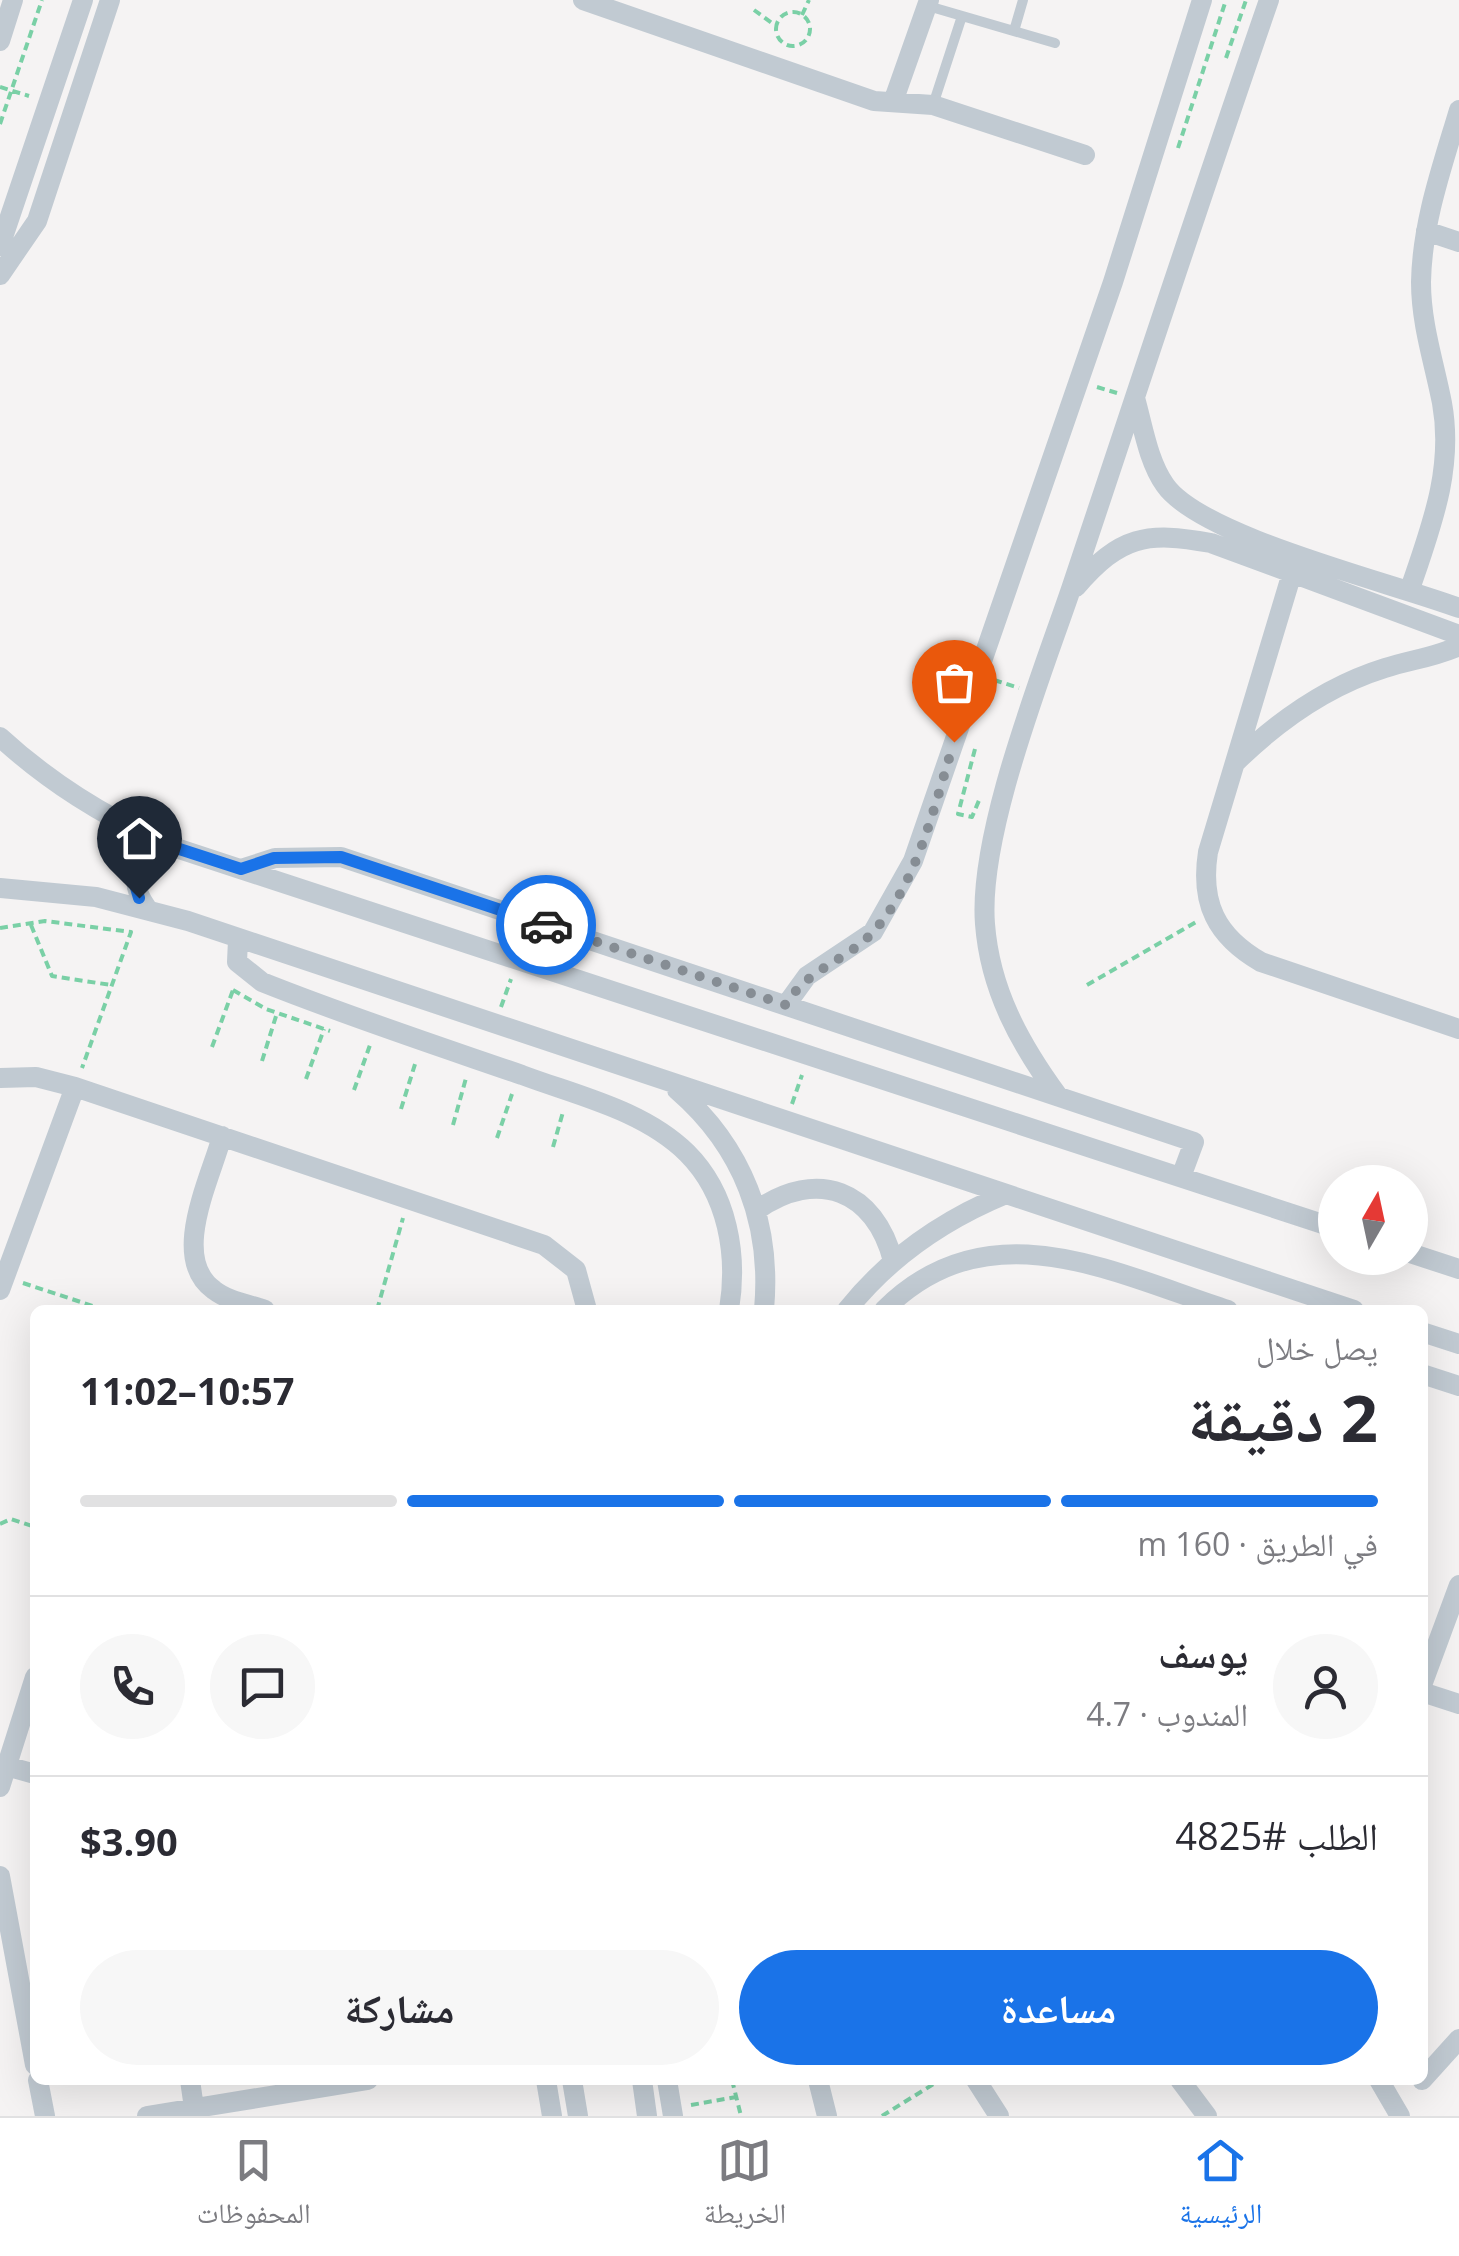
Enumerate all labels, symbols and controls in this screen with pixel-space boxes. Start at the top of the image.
pin [912,640,997,743]
icon: bag [927,655,982,710]
pin [97,796,182,899]
icon: home [112,811,167,866]
courier [496,875,596,975]
icon: car [519,898,574,953]
north arrow [1318,1165,1428,1275]
map controls [1318,1165,1428,1275]
text: يصل خلال [1256,1326,1378,1369]
text: 10:57–11:02 [80,1364,295,1416]
text: 2 دقيقة [1187,1373,1378,1461]
text: في الطريق · 160 m [1137,1522,1378,1565]
text: يوسف [1158,1627,1248,1679]
button: phone [80,1634,185,1739]
button: chat [210,1634,315,1739]
button: person [1273,1634,1378,1739]
text: المندوب · 4.7 [1086,1692,1248,1735]
text: الطلب #4825 [1175,1809,1378,1861]
text: $3.90 [80,1815,178,1867]
button: مشاركة [80,1950,719,2065]
button: مساعدة [739,1950,1378,2065]
tab: المحفوظات [197,2133,311,2241]
tab: الخريطة [704,2133,786,2241]
tab: الرئيسية [1179,2133,1262,2241]

